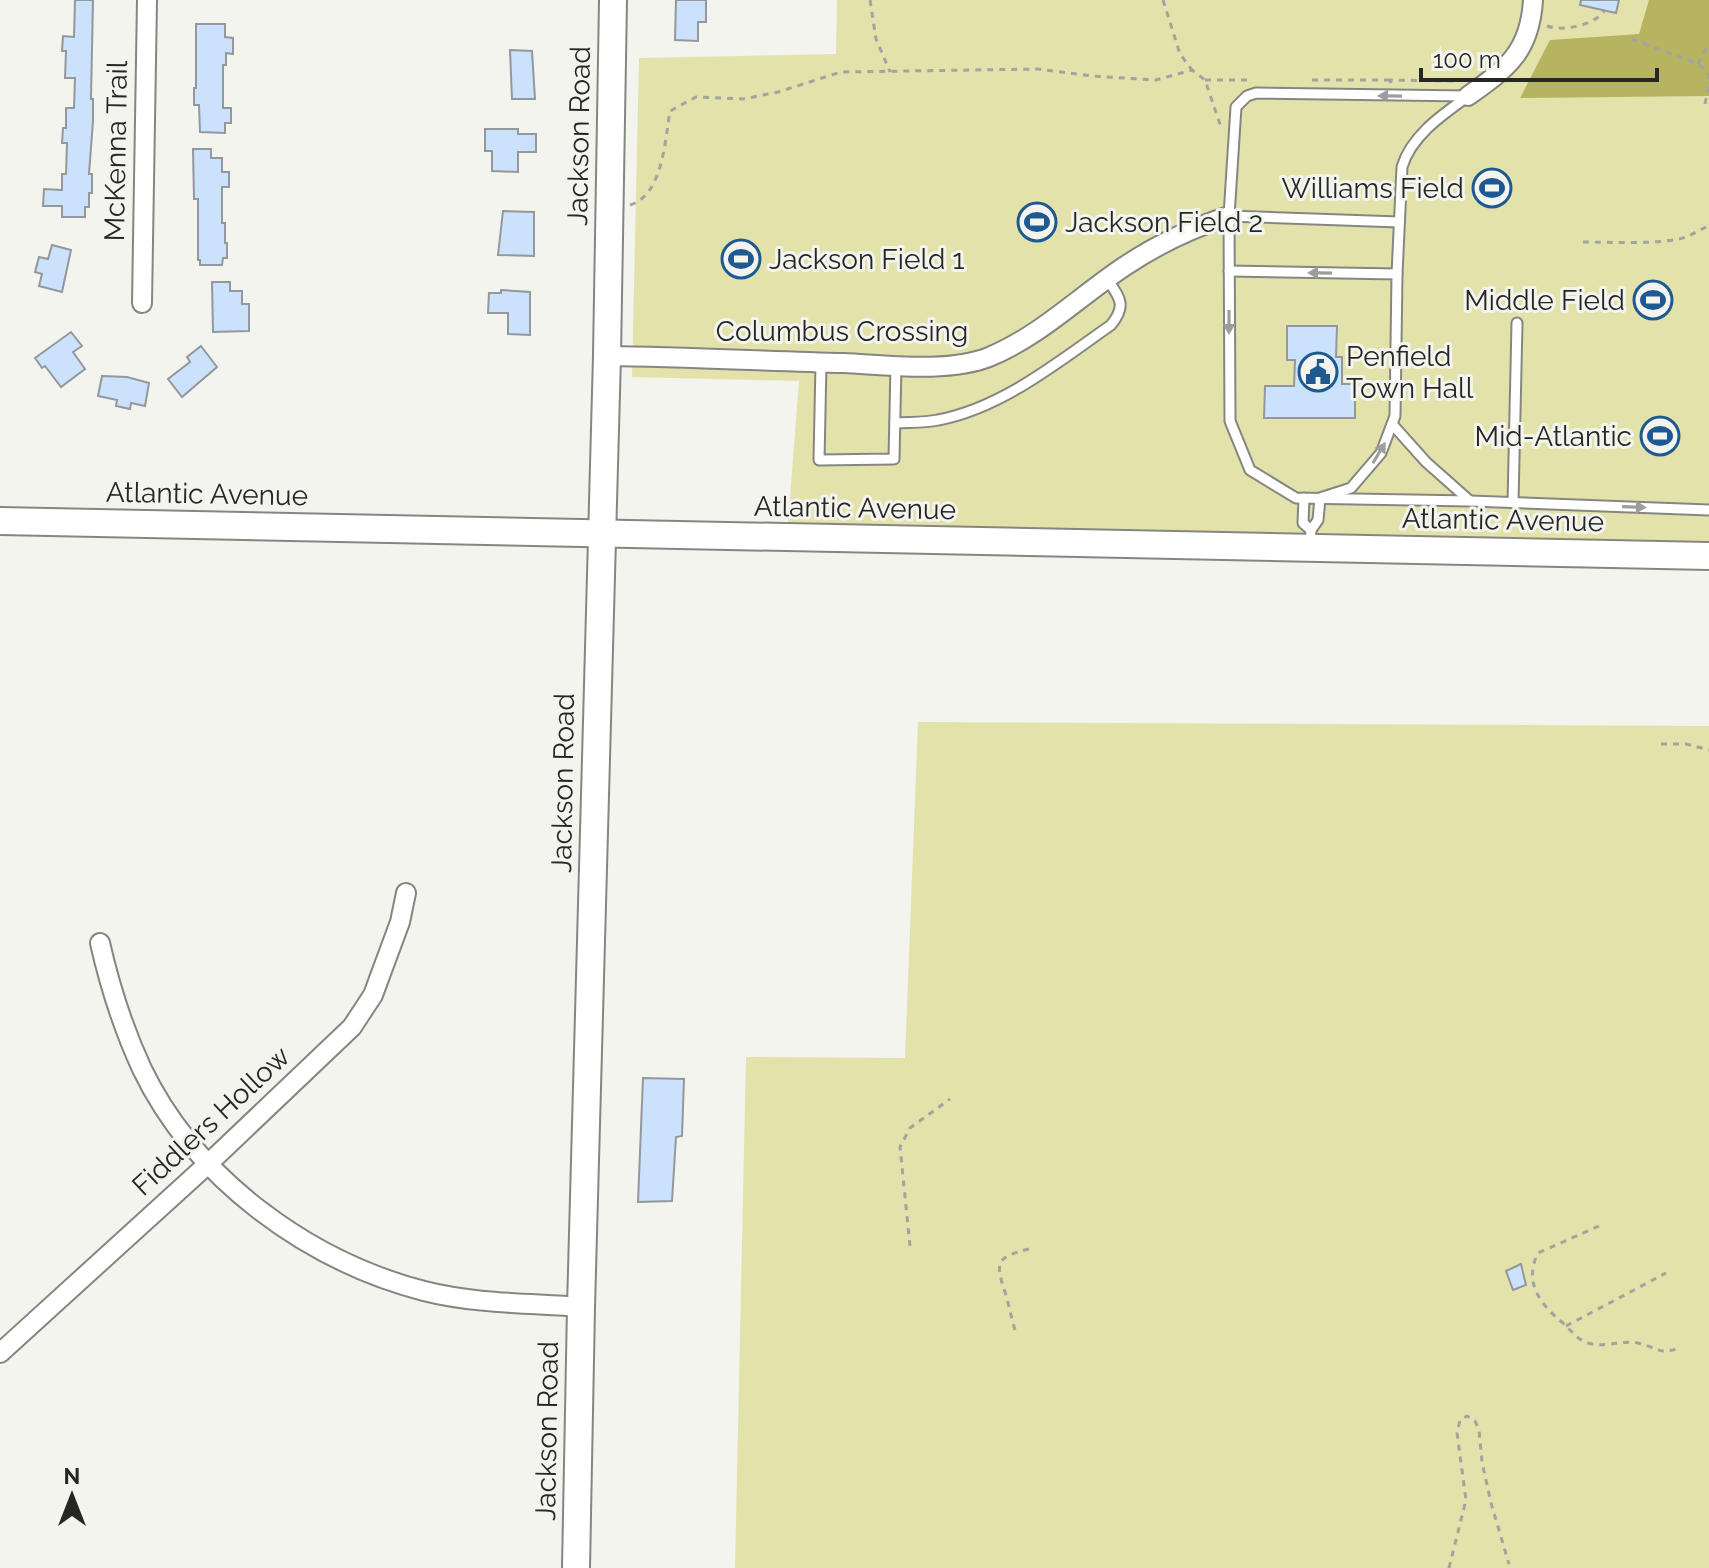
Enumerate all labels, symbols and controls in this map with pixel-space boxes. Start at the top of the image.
scale bar [1421,32,1657,82]
text: 100 m [1433,45,1501,74]
street label: Jackson Road [561,46,597,226]
street label: McKenna Trail [98,60,134,242]
one-way arrow [1377,89,1402,102]
sports icon: Williams Field [1471,167,1513,209]
place label: Williams Field [1282,172,1464,205]
sports icon: Jackson Field 2 [1016,201,1058,243]
place label: Jackson Field 2 [1065,206,1263,239]
sports icon: Jackson Field 1 [720,238,762,280]
place label: Jackson Field 1 [769,243,965,276]
one-way arrow [1307,266,1332,279]
sports icon: Middle Field [1632,279,1674,321]
place label: Middle Field [1464,284,1625,317]
one-way arrow [1223,310,1235,335]
street label: Columbus Crossing [716,315,968,348]
place label: Penfield Town Hall [1346,340,1474,405]
public building icon: Penfield Town Hall [1297,351,1339,393]
sports icon: Mid-Atlantic [1639,415,1681,457]
place label: Mid-Atlantic [1475,420,1632,453]
one-way arrow [1371,442,1386,463]
street label: Atlantic Avenue [106,476,308,512]
street label: Atlantic Avenue [754,490,956,526]
one-way arrow [1622,501,1647,514]
street label: Atlantic Avenue [1402,502,1604,538]
street label: Jackson Road [545,693,581,873]
street label: Fiddlers Hollow [125,1039,297,1202]
street label: Jackson Road [529,1341,565,1521]
north arrow [32,1456,112,1536]
text: N [64,1463,80,1489]

